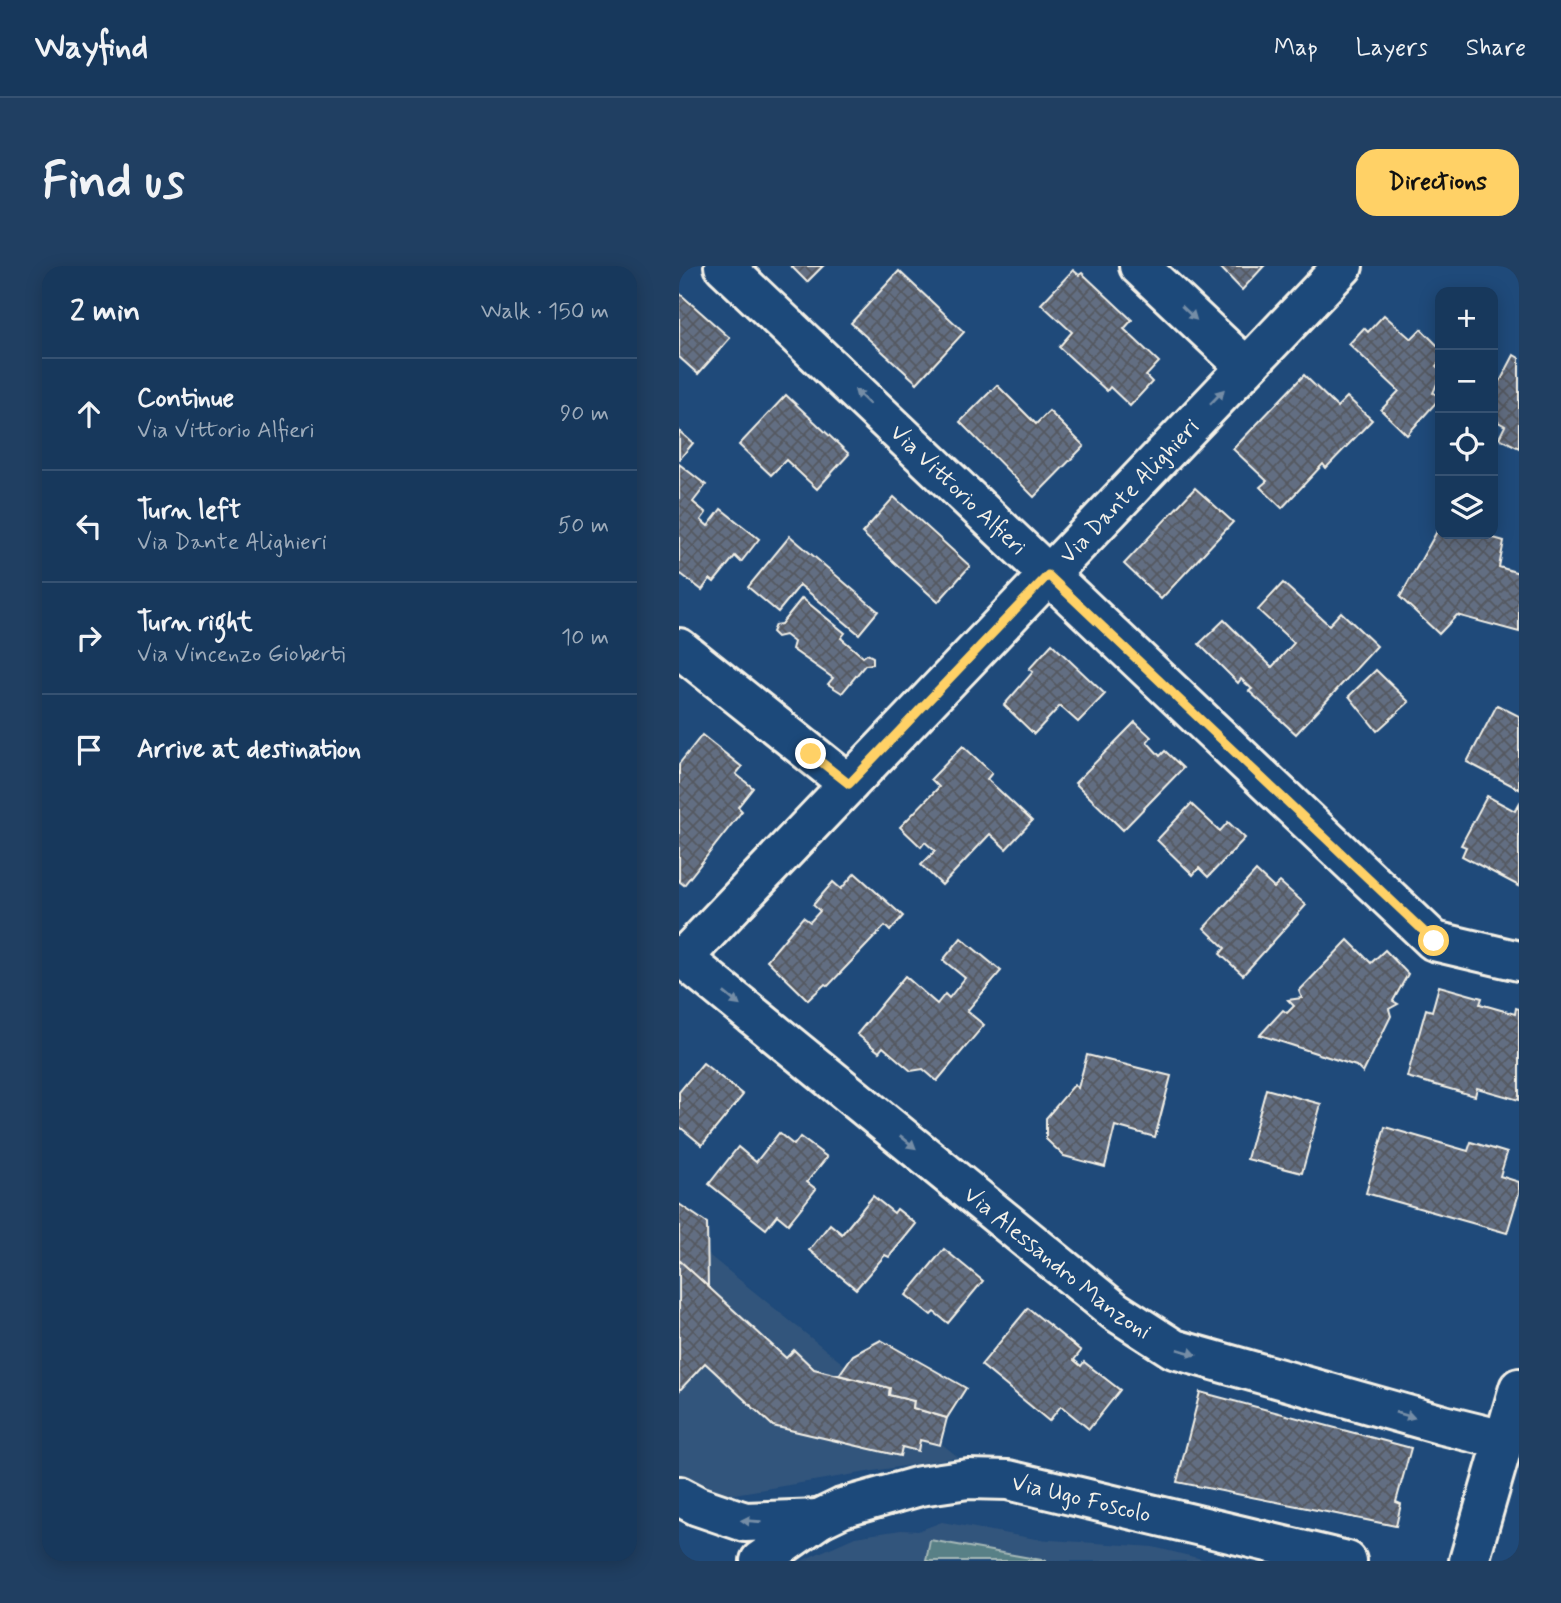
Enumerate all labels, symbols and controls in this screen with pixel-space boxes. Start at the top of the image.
text: Wayfind [35,26,148,70]
text: Map [1274,33,1318,64]
text: Layers [1356,33,1428,64]
text: Share [1466,33,1526,64]
button: Directions [1356,149,1519,216]
text: Find us [42,150,185,215]
map controls [1435,287,1498,539]
button: + [1435,287,1498,350]
text: 2 min [70,292,140,331]
text: Walk · 150 m [481,297,609,327]
one-way arrow [1180,304,1197,320]
button: − [1435,350,1498,413]
text: Continue [137,382,234,416]
one-way arrow [854,389,871,405]
one-way arrow [1209,389,1226,406]
icon: ahead [70,395,108,433]
text: 90 m [560,399,609,429]
street label: Via Dante Alighieri [1054,413,1207,571]
button: locate [1435,413,1498,476]
text: Via Vittorio Alfieri [137,416,315,446]
street label: Via Vittorio Alfieri [883,419,1032,563]
button: layers [1435,476,1498,539]
text: Turn left [137,494,241,528]
icon: left [70,507,108,545]
text: 50 m [558,511,609,541]
text: Via Dante Alighieri [137,528,327,558]
text: Turn right [137,606,253,640]
icon: right [70,619,108,657]
text: 10 m [561,623,609,653]
text: Via Vincenzo Gioberti [137,640,345,670]
icon: arrive [70,731,108,769]
text: Arrive at destination [137,733,361,767]
route end [795,738,826,769]
route start [1418,925,1449,956]
one-way arrow [722,991,740,1006]
one-way arrow [899,1135,917,1150]
street label: Via Alessandro Manzoni [957,1181,1156,1347]
one-way arrow [1176,1348,1197,1358]
one-way arrow [1395,1410,1416,1420]
street label: Via Ugo Foscolo [1008,1468,1154,1531]
one-way arrow [740,1515,762,1526]

